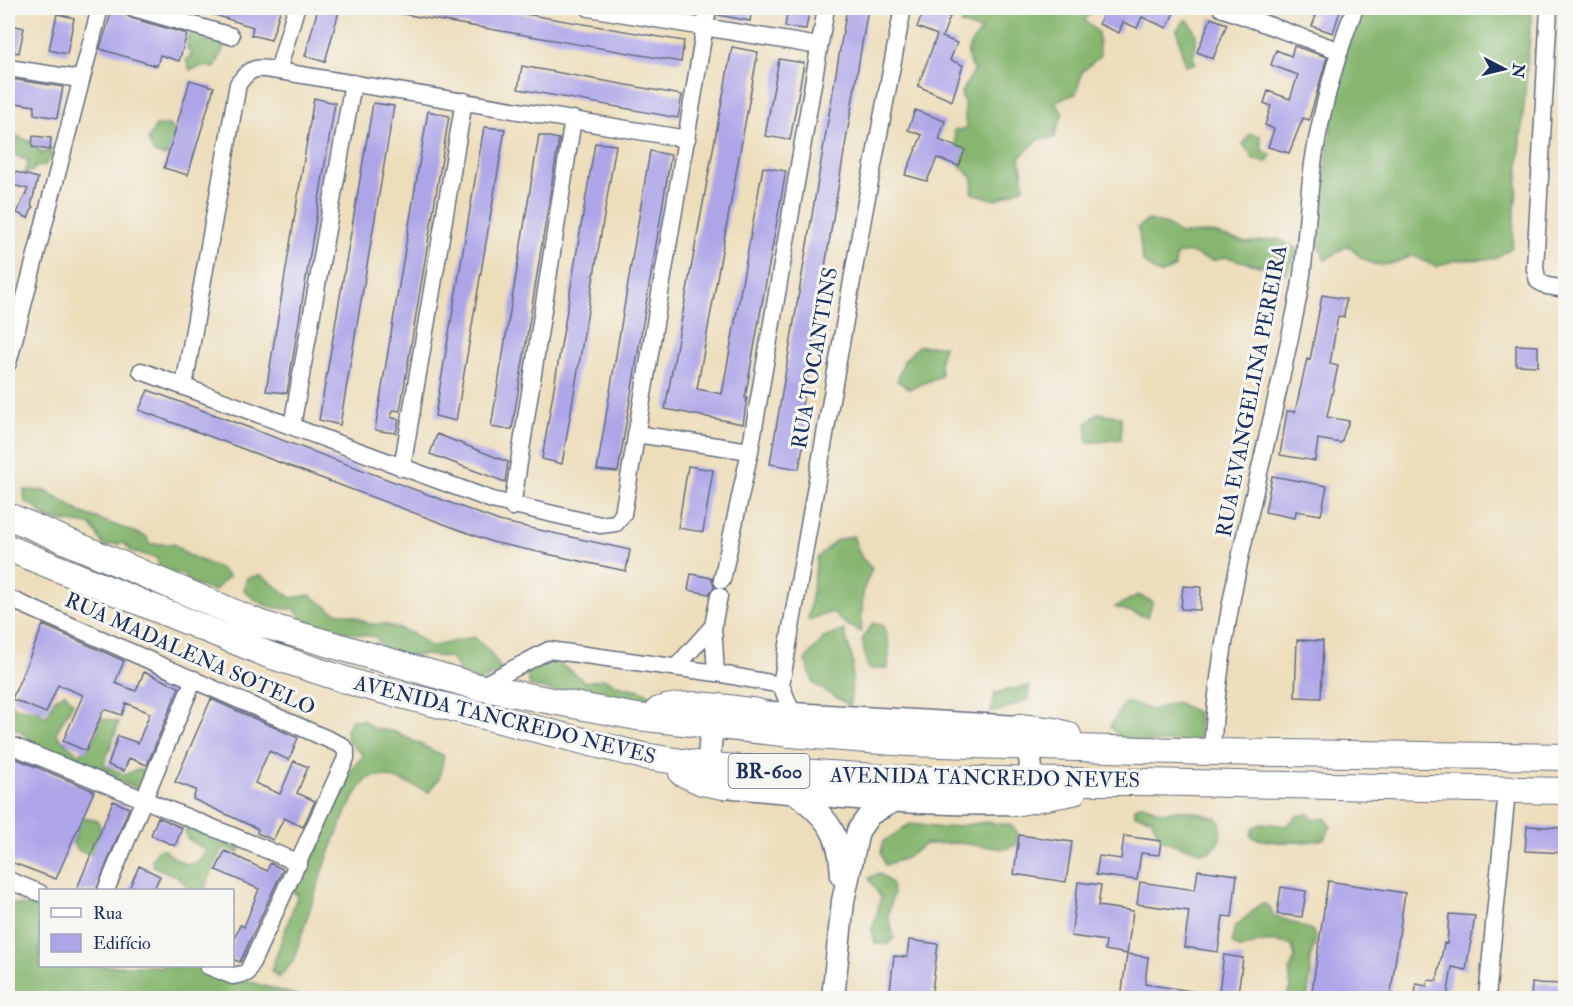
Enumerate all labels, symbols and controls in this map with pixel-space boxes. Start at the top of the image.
north arrow [1474,39,1534,99]
text: N [1507,61,1529,80]
street label: RUA EVANGELINA PEREIRA [1210,243,1294,539]
street label: RUA TOCANTINS [786,265,844,451]
street label: RUA MADALENA SOTELO [61,586,319,722]
street label: AVENIDA TANCREDO NEVES [350,669,659,771]
road number: BR-600 [728,754,810,788]
street label: AVENIDA TANCREDO NEVES [829,762,1140,794]
legend [39,889,234,967]
text: Rua [93,902,123,925]
text: Edifício [93,932,151,955]

